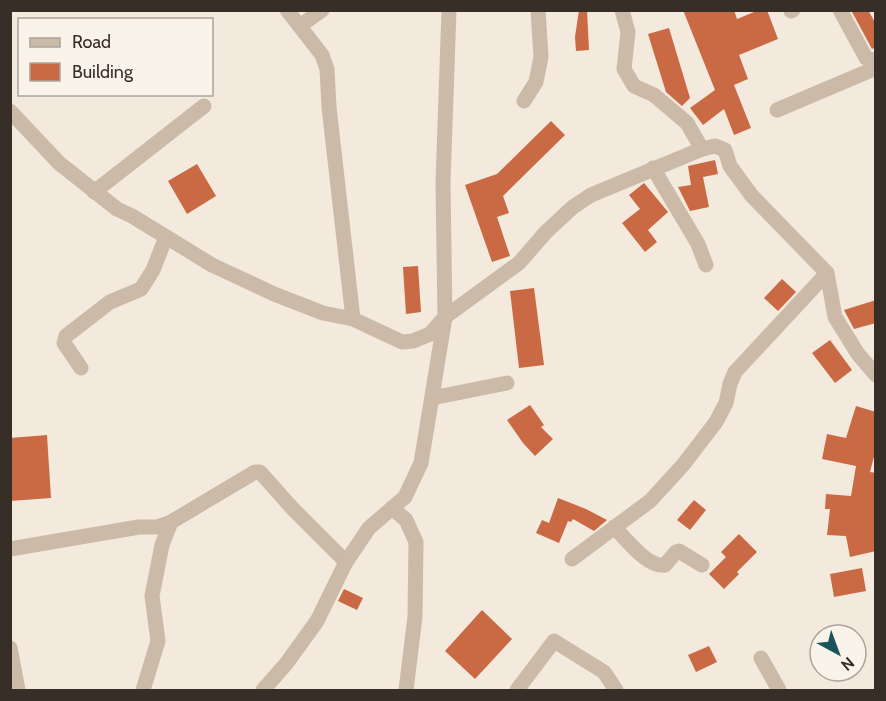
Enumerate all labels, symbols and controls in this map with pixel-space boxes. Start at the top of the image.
legend [18,18,213,96]
text: Road [72,31,111,53]
text: Building [72,61,134,83]
north arrow [808,623,868,683]
text: N [837,653,858,675]

